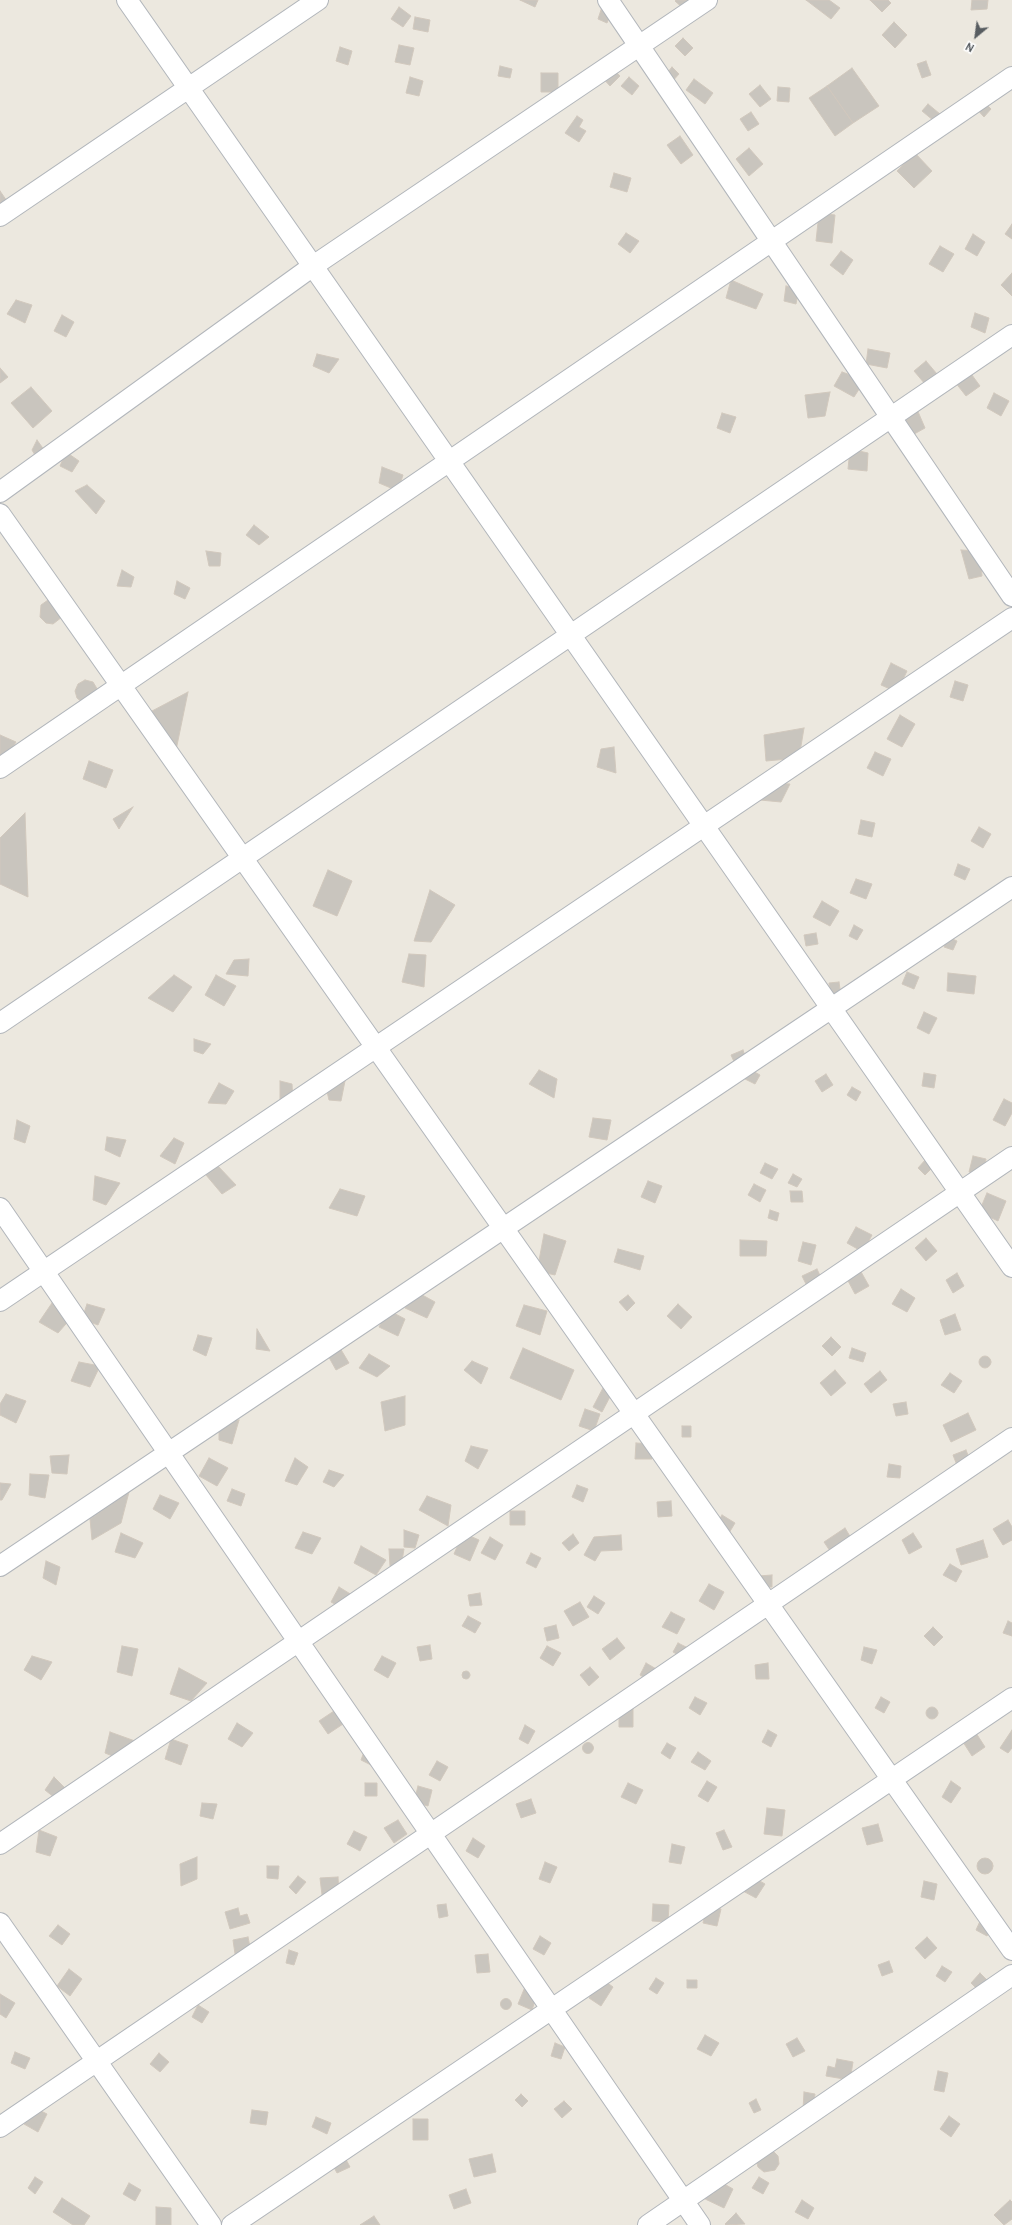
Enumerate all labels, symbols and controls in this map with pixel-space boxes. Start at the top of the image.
north arrow [956,16,996,56]
text: N [963,38,977,55]

